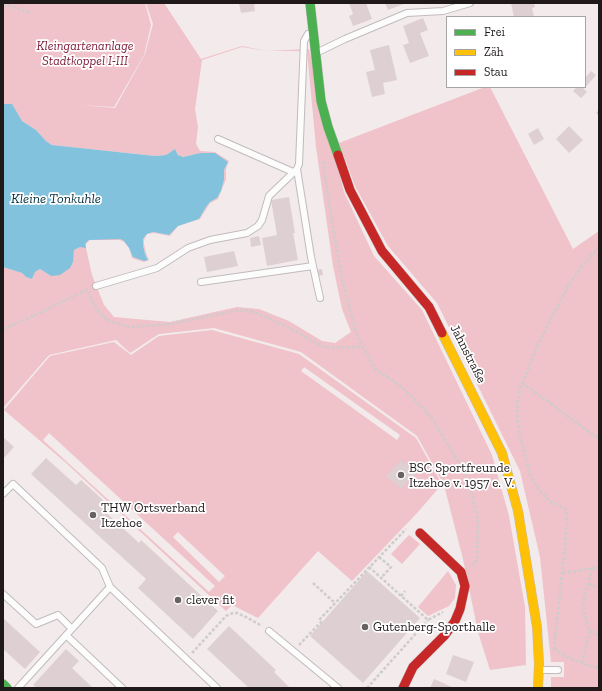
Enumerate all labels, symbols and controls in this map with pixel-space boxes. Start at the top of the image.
legend [446,16,586,88]
text: Frei [484,25,505,39]
park label: Kleingartenanlage Stadtkoppel I-III [36,38,134,69]
text: Zäh [484,45,503,59]
text: Stau [484,65,507,79]
water label: Kleine Tonkuhle [11,191,101,207]
street label: Jahnstraße [447,322,489,386]
place label: BSC Sportfreunde Itzehoe v. 1957 e. V. [409,460,514,491]
marker: BSC Sportfreunde Itzehoe v. 1957 e. V. [396,470,406,480]
place label: THW Ortsverband Itzehoe [101,500,205,531]
marker: THW Ortsverband Itzehoe [88,510,98,520]
place label: clever fit [186,592,234,608]
marker: clever fit [173,595,183,605]
place label: Gutenberg-Sporthalle [373,619,495,635]
marker: Gutenberg-Sporthalle [360,622,370,632]

